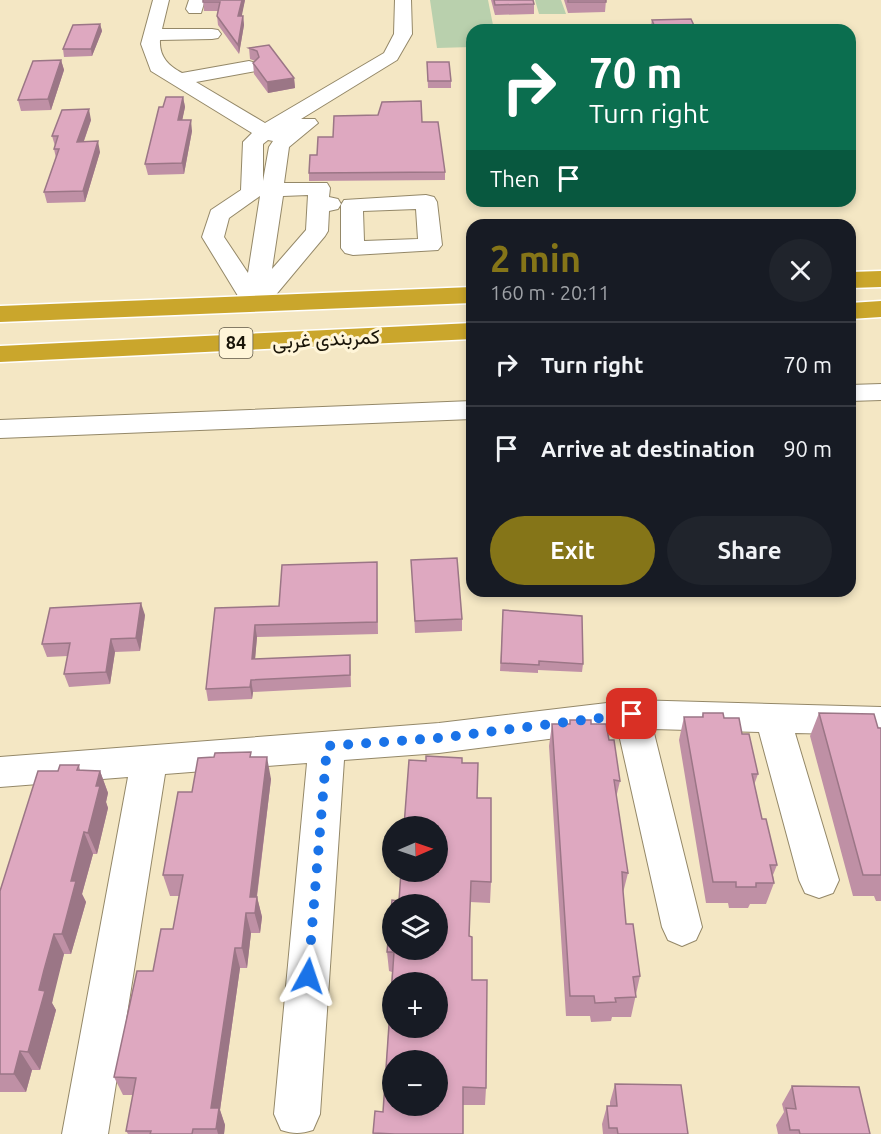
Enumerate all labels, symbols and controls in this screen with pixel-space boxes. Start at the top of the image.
icon: right [490,48,568,126]
text: 70 m [589,49,683,96]
text: Turn right [589,98,709,128]
icon: arrive [552,162,585,195]
text: Then [490,166,540,191]
text: 2 min [490,238,581,279]
button: close [769,239,832,302]
text: 160 m · 20:11 [490,281,610,304]
street label: کمربندی غربی [271,324,381,355]
road number: 84 [220,328,252,358]
icon: right [490,348,523,381]
text: Turn right [541,352,643,377]
text: 70 m [783,352,832,377]
icon: arrive [490,432,523,465]
text: Arrive at destination [541,436,755,461]
text: 90 m [783,436,832,461]
button: Exit [490,516,655,585]
button: Share [667,516,832,585]
pin [606,688,657,739]
icon: arrive [615,697,648,730]
north arrow [382,816,448,882]
map controls [382,816,448,1116]
button: layers [382,894,448,960]
position arrow [276,944,340,1008]
button: + [382,972,448,1038]
button: − [382,1050,448,1116]

